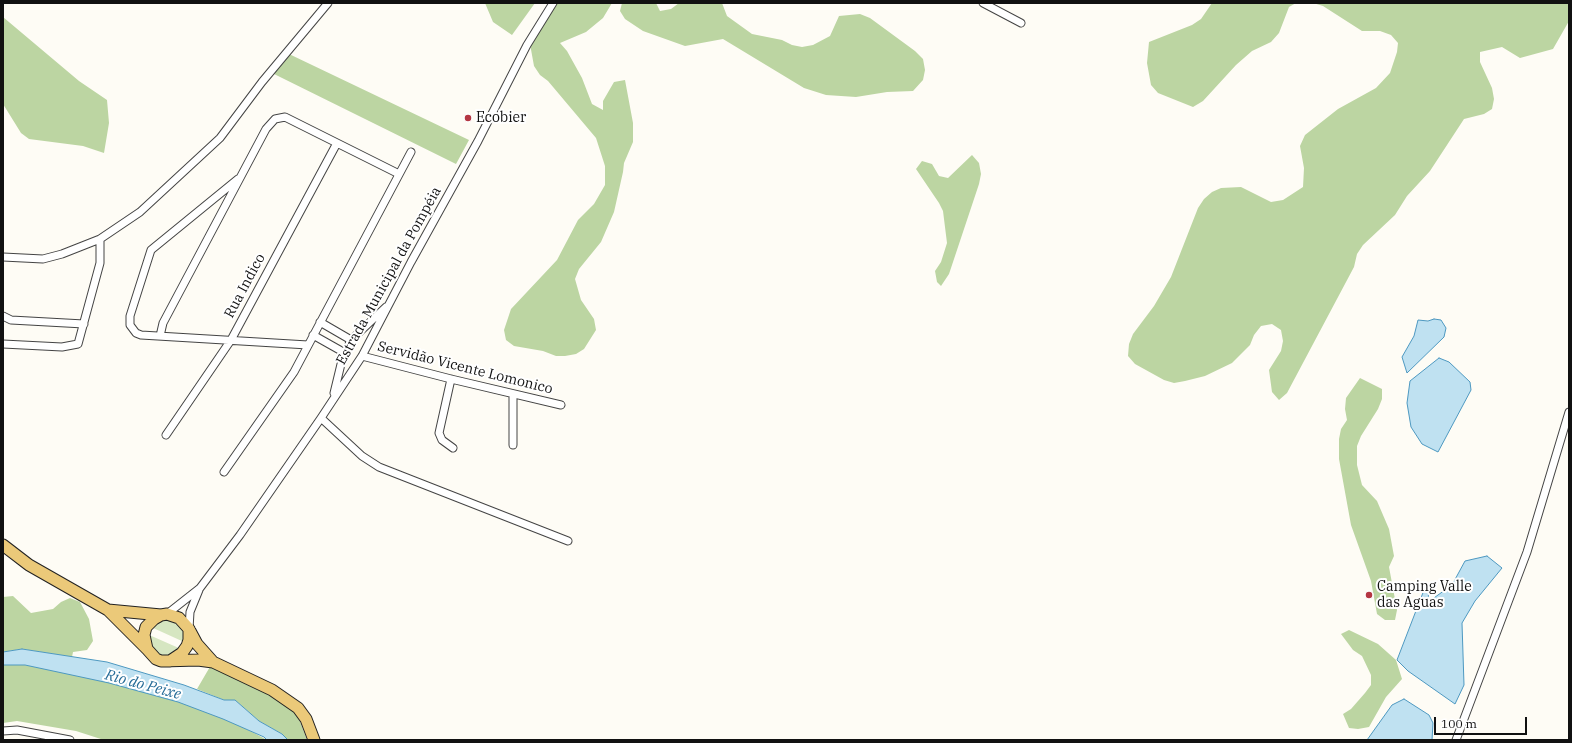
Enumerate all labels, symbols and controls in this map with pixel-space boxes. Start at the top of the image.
place label: Ecobier [476,110,526,126]
marker: Ecobier [463,113,473,123]
street label: Estrada Municipal da Pompéia [333,184,445,368]
street label: Rua Indico [221,251,269,321]
street label: Servidão Vicente Lomonico [376,338,554,398]
place label: Camping Valle das Aguas [1377,579,1472,612]
marker: Camping Valle das Aguas [1364,590,1374,600]
water label: Rio do Peixe [103,666,183,704]
scale bar [1436,709,1529,735]
text: 100 m [1441,716,1477,731]

